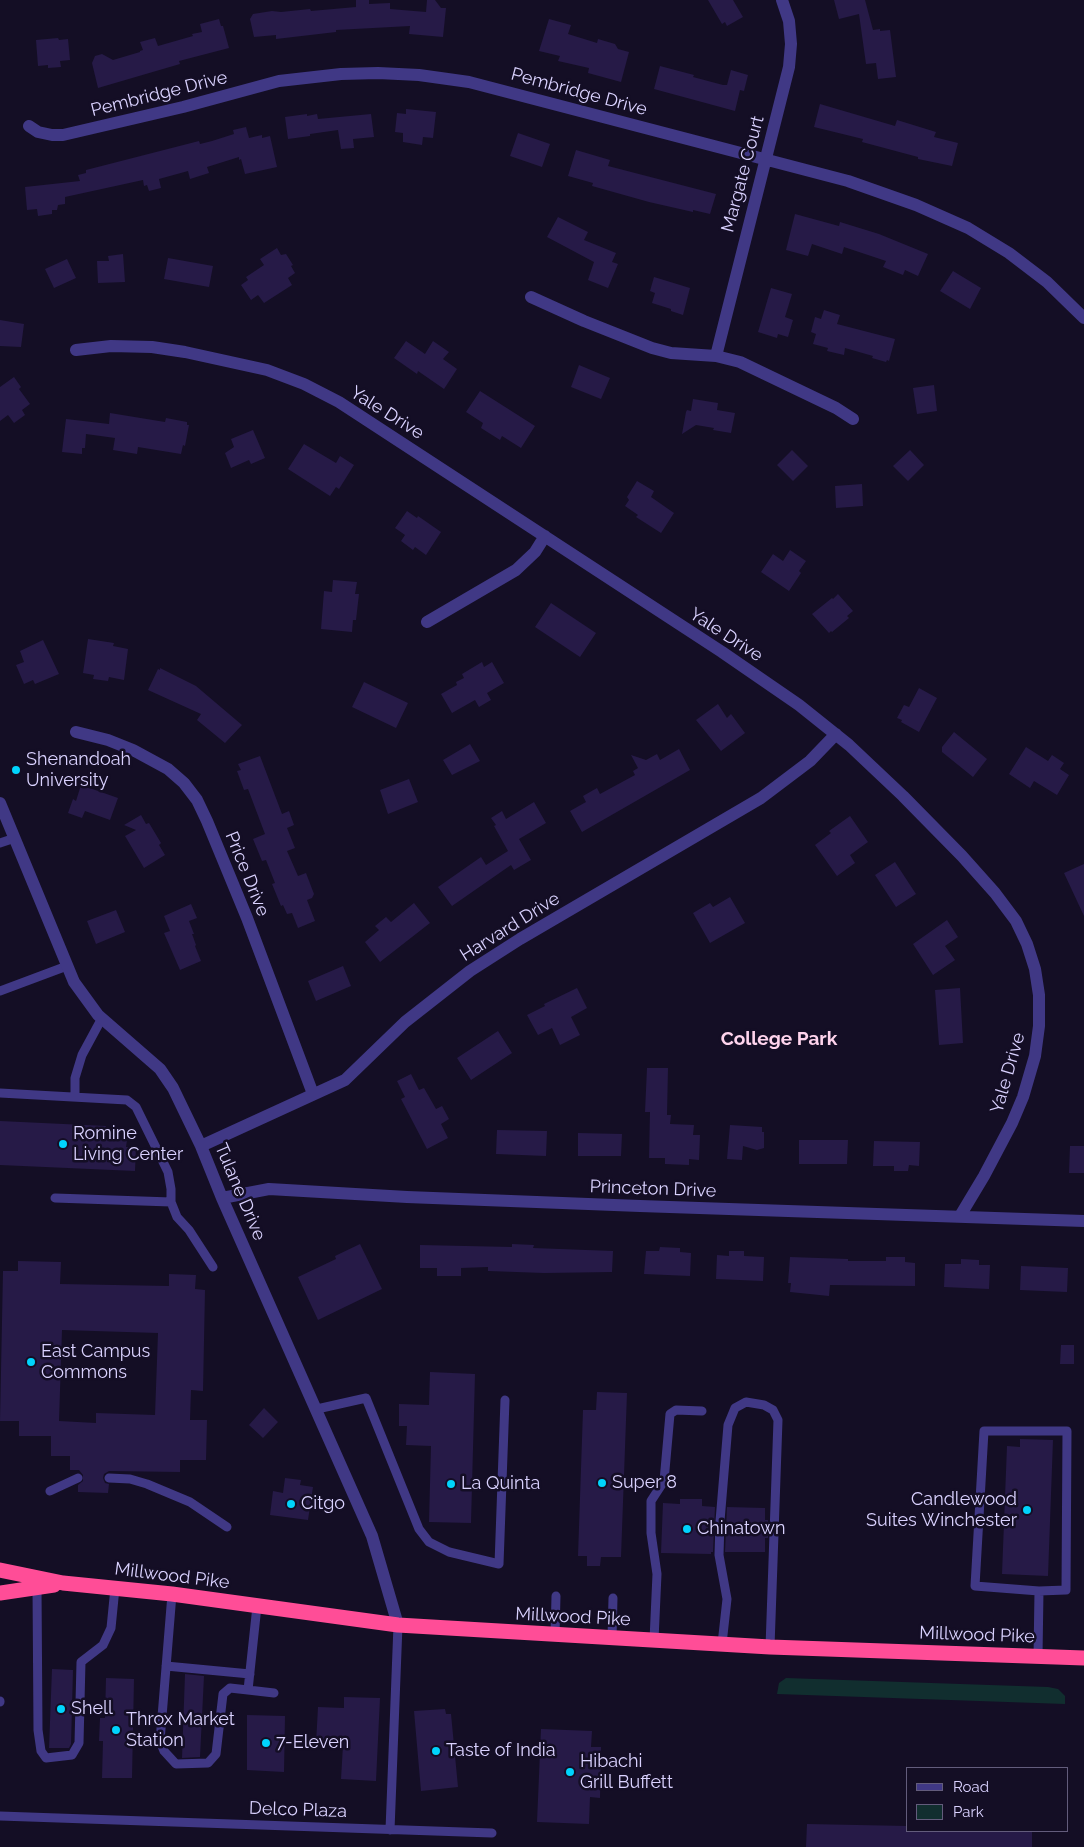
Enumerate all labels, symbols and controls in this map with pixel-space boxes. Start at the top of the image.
street label: Pembridge Drive [509,63,649,121]
street label: Pembridge Drive [89,67,229,121]
street label: Margate Court [717,113,769,235]
street label: Yale Drive [346,382,428,444]
street label: Yale Drive [685,603,767,667]
place label: Shenandoah University [26,749,131,792]
marker: Shenandoah University [10,764,22,776]
street label: Price Drive [220,829,274,919]
street label: Harvard Drive [456,888,564,966]
district label: College Park [721,1028,837,1050]
street label: Yale Drive [986,1030,1030,1116]
place label: Romine Living Center [73,1123,183,1166]
marker: Romine Living Center [57,1138,69,1150]
street label: Tulane Drive [210,1140,270,1244]
street label: Princeton Drive [589,1176,717,1202]
place label: East Campus Commons [41,1341,150,1384]
marker: East Campus Commons [25,1356,37,1368]
place label: Super 8 [612,1472,677,1494]
place label: La Quinta [461,1473,540,1495]
marker: Super 8 [596,1477,608,1489]
marker: La Quinta [445,1478,457,1490]
place label: Candlewood Suites Winchester [866,1489,1017,1532]
place label: Citgo [301,1493,345,1515]
marker: Citgo [285,1498,297,1510]
marker: Candlewood Suites Winchester [1021,1504,1033,1516]
place label: Chinatown [697,1518,785,1540]
marker: Chinatown [681,1523,693,1535]
street label: Millwood Pike [113,1558,231,1594]
street label: Millwood Pike [515,1603,631,1631]
street label: Millwood Pike [919,1622,1035,1648]
place label: Shell [71,1698,113,1720]
marker: Shell [55,1703,67,1715]
place label: Throx Market Station [126,1709,235,1752]
marker: Throx Market Station [110,1724,122,1736]
place label: 7-Eleven [276,1732,349,1754]
marker: 7-Eleven [260,1737,272,1749]
place label: Taste of India [446,1740,556,1762]
marker: Taste of India [430,1745,442,1757]
place label: Hibachi Grill Buffett [580,1751,673,1794]
marker: Hibachi Grill Buffett [564,1766,576,1778]
legend [906,1767,1069,1832]
text: Road [953,1778,989,1796]
street label: Delco Plaza [249,1797,347,1823]
text: Park [953,1803,984,1821]

